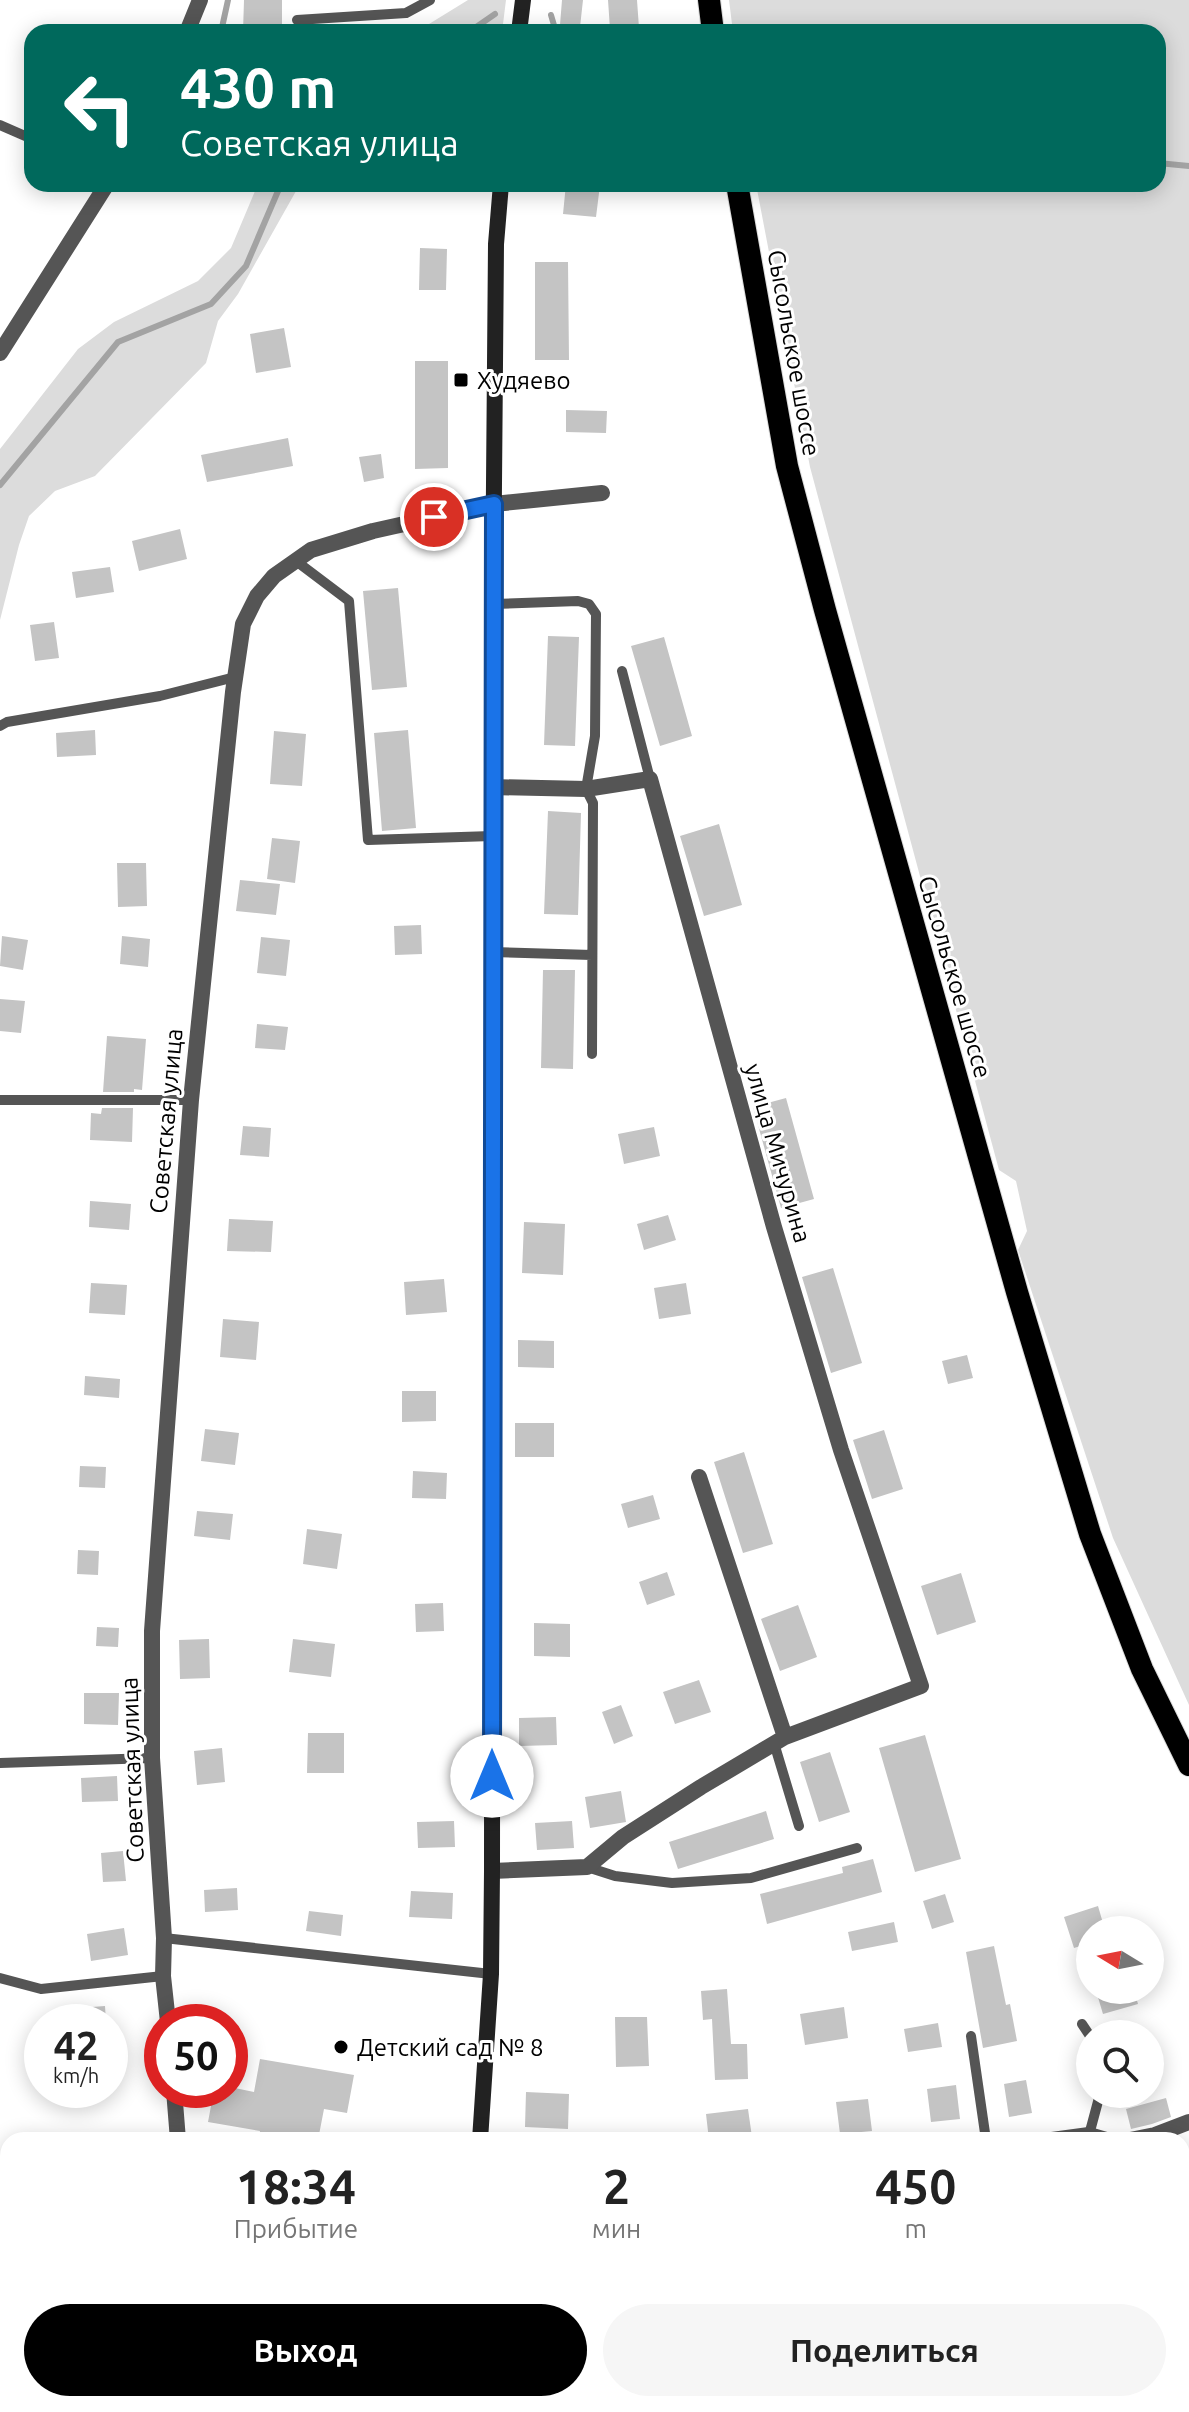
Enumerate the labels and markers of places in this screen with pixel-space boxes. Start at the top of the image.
place label: Худяево [477,367,570,394]
marker: Худяево [452,371,470,389]
pin [400,483,468,551]
place label: Детский сад № 8 [357,2034,544,2061]
marker: Детский сад № 8 [332,2038,350,2056]

